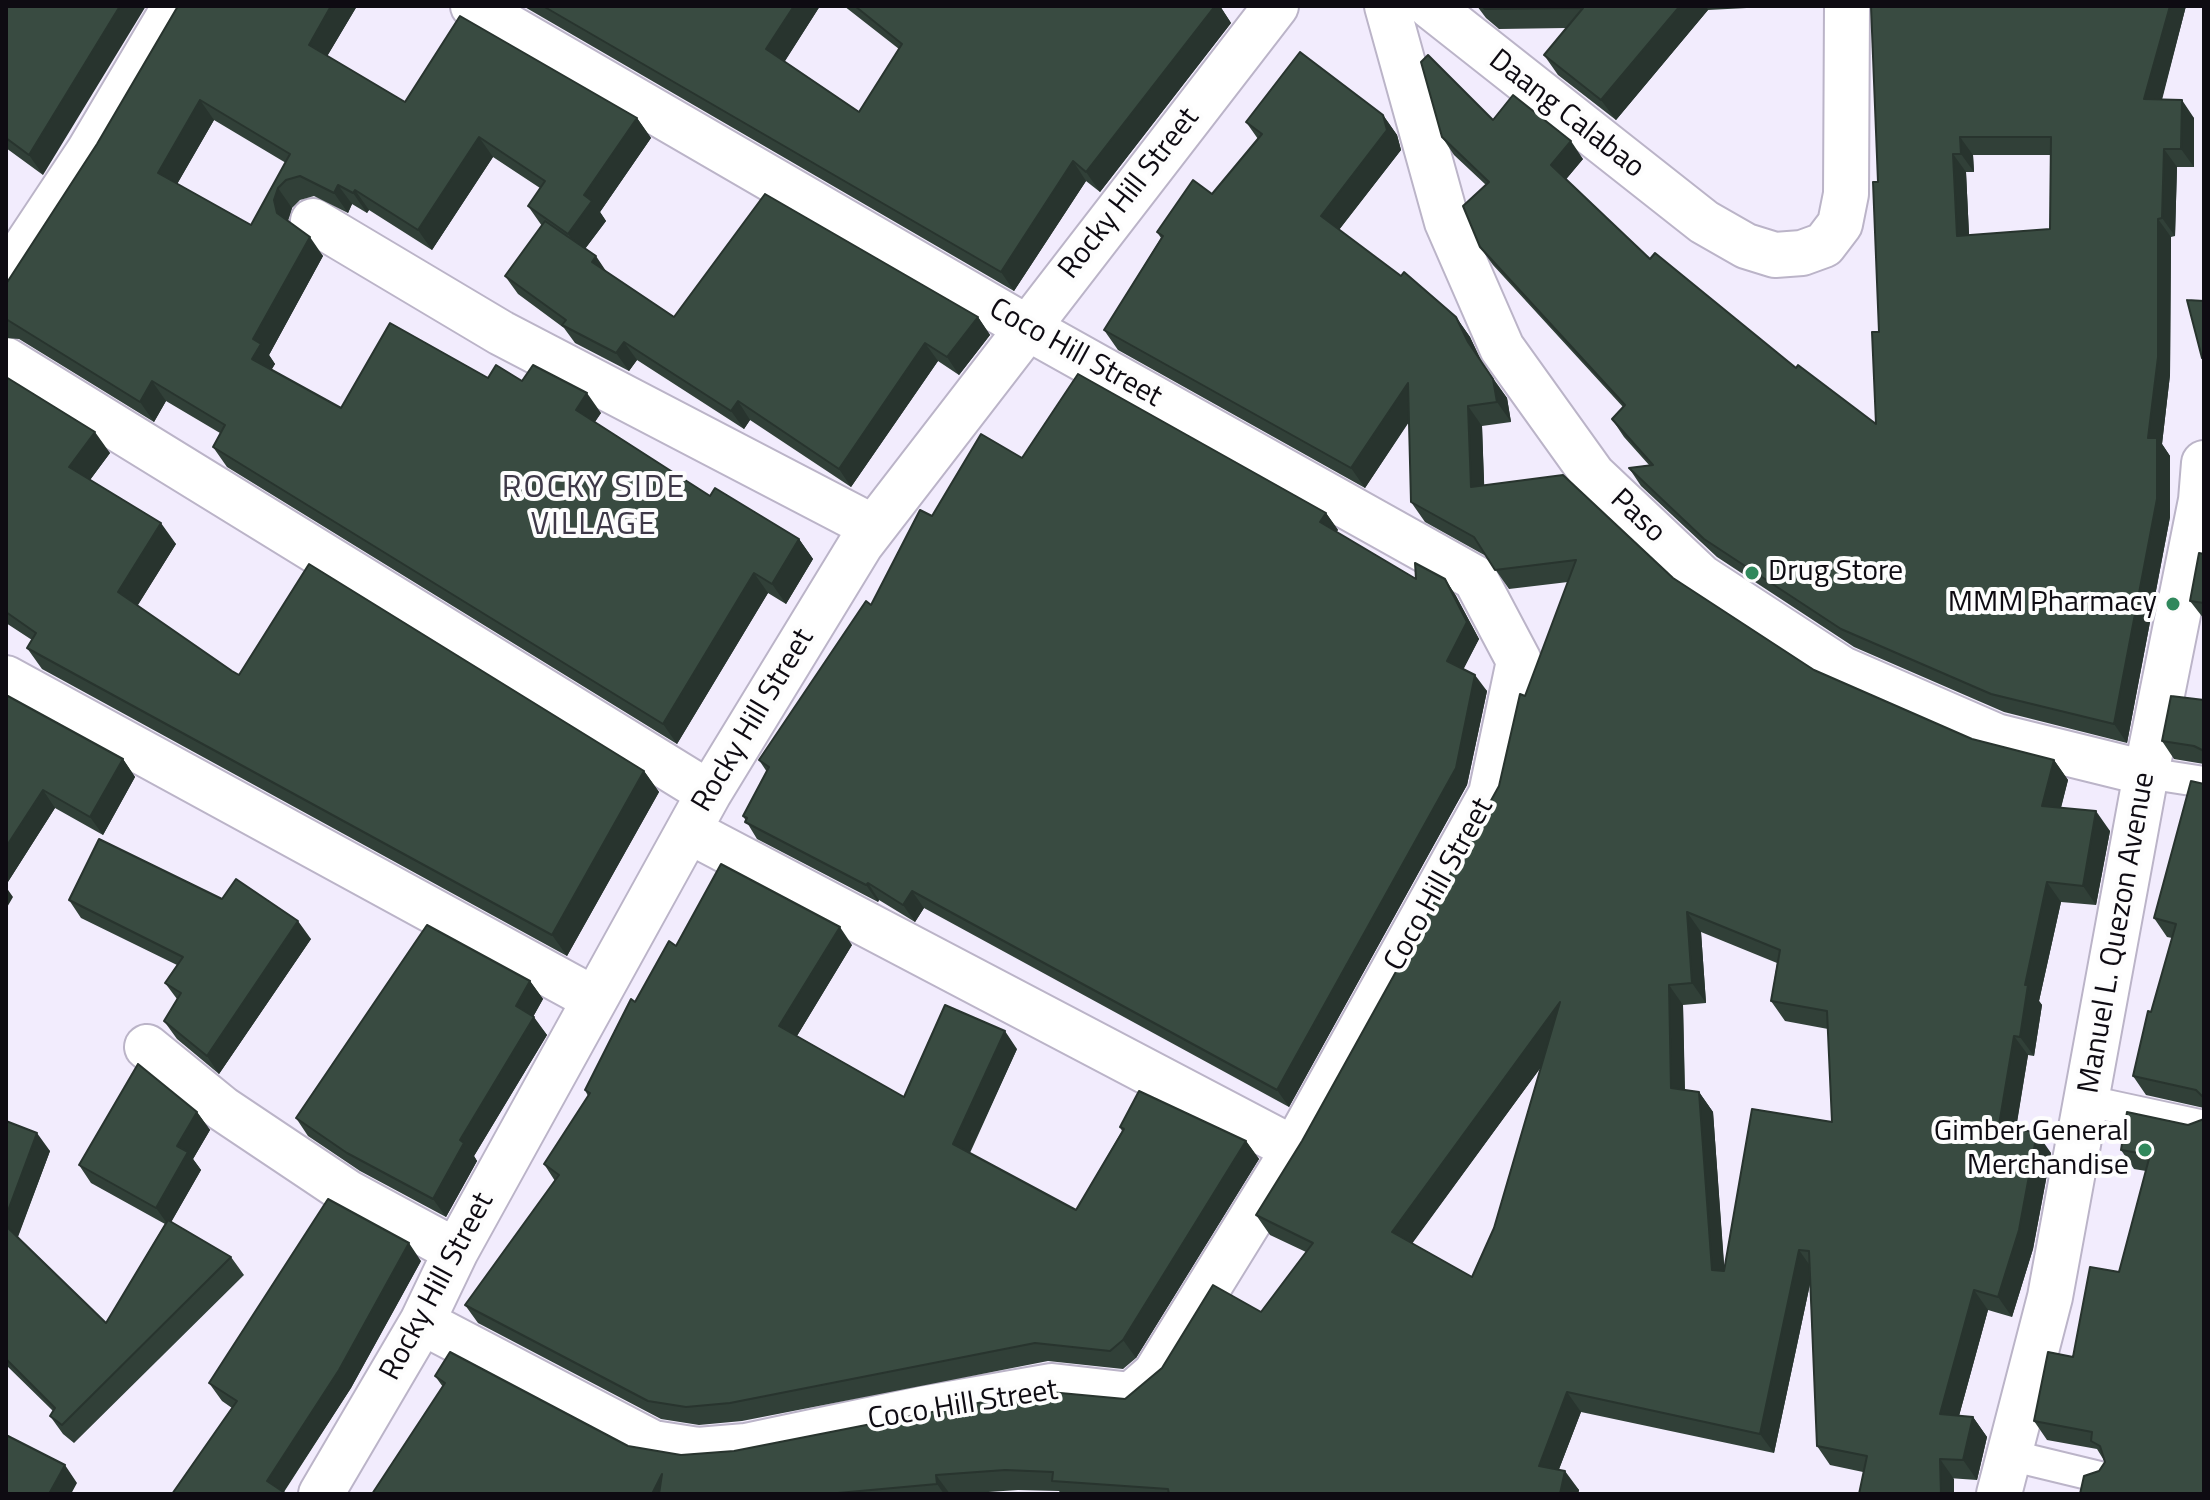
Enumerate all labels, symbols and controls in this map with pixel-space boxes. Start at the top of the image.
street label: Daang Calabao [1481,43,1651,187]
street label: Rocky Hill Street [1052,101,1208,287]
street label: Coco Hill Street [982,292,1168,416]
district label: ROCKY SIDE VILLAGE [502,470,686,545]
street label: Paso [1602,483,1672,551]
place label: Drug Store [1768,555,1903,591]
marker: Drug Store [1743,564,1761,582]
place label: MMM Pharmacy [1948,586,2157,622]
marker: MMM Pharmacy [2164,595,2182,613]
street label: Rocky Hill Street [685,623,823,819]
street label: Manuel L. Quezon Avenue [2072,770,2164,1096]
street label: Coco Hill Street [1378,792,1502,978]
place label: Gimber General Merchandise [1934,1115,2129,1186]
marker: Gimber General Merchandise [2136,1141,2154,1159]
street label: Rocky Hill Street [373,1187,503,1387]
street label: Coco Hill Street [865,1373,1061,1439]

